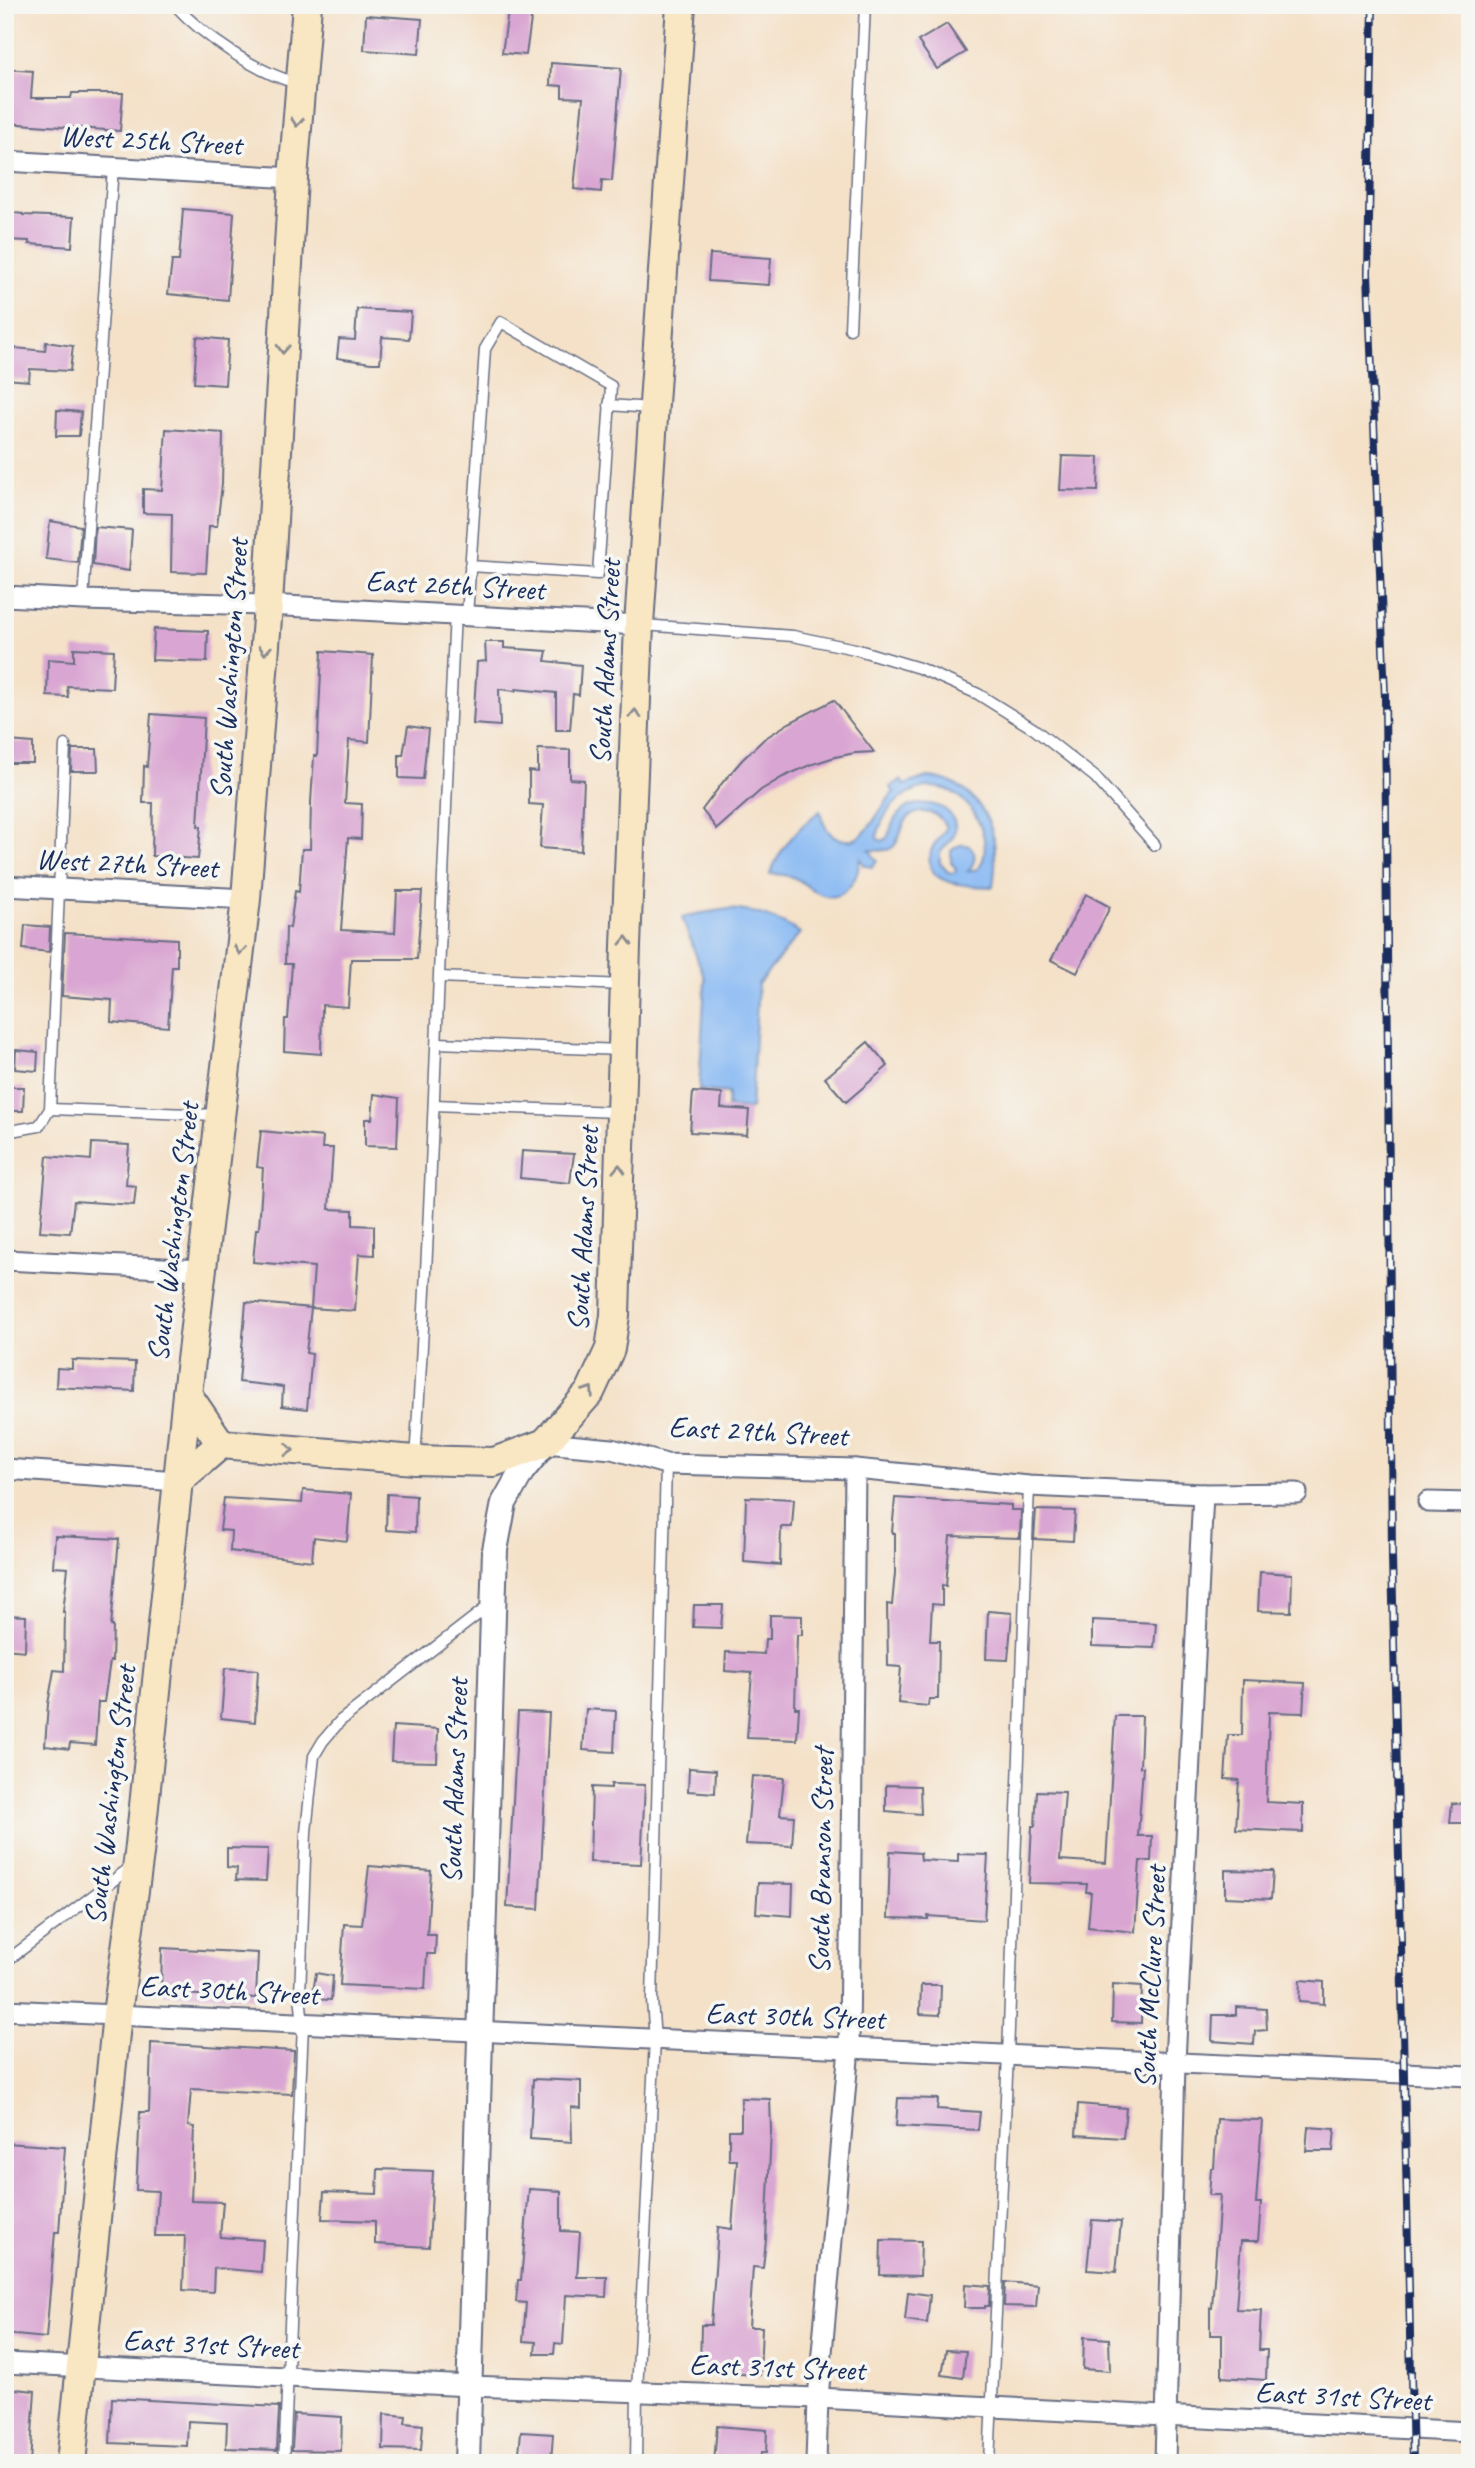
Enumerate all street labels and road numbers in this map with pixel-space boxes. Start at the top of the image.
street label: West 25th Street [59,116,246,164]
street label: South Washington Street [201,535,257,800]
street label: South Adams Street [581,556,629,765]
street label: East 26th Street [365,561,548,609]
street label: West 27th Street [35,839,222,887]
street label: South Washington Street [138,1097,208,1364]
street label: South Adams Street [559,1123,607,1332]
street label: East 29th Street [668,1407,851,1455]
street label: South Washington Street [75,1660,145,1927]
street label: South Adams Street [431,1675,477,1884]
street label: South Branson Street [800,1744,842,1974]
street label: South McClure Street [1125,1862,1175,2089]
street label: East 30th Street [139,1966,322,2014]
street label: East 30th Street [705,1994,888,2038]
street label: East 31st Street [122,2320,303,2368]
street label: East 31st Street [689,2345,868,2389]
street label: East 31st Street [1254,2372,1435,2420]

